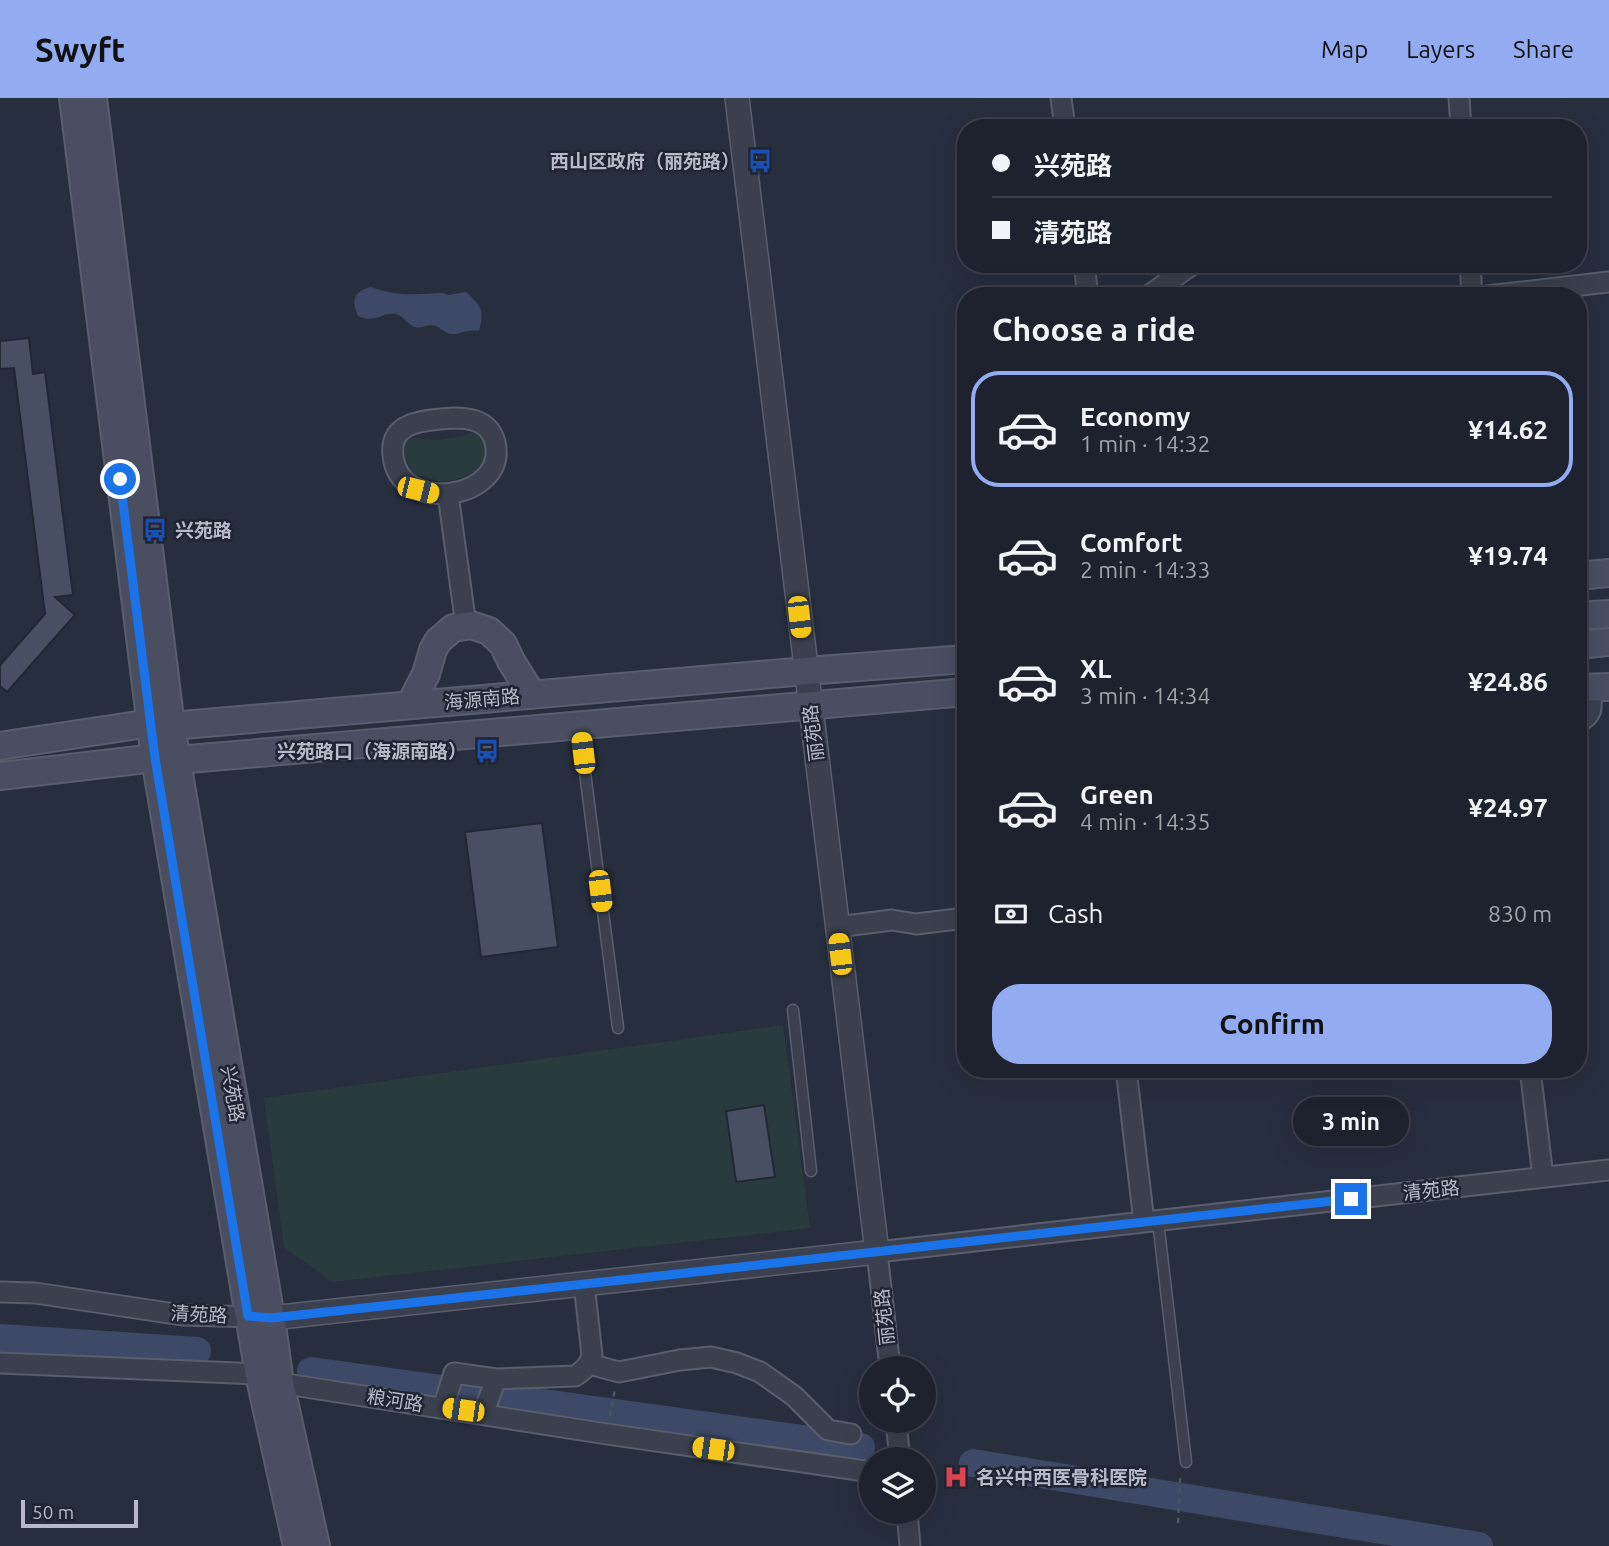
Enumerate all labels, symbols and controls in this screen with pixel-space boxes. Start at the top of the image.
text: Swyft [35,31,125,68]
text: Map [1321,36,1368,63]
text: Layers [1406,36,1475,63]
text: Share [1513,36,1574,63]
bus stop icon: 西山区政府（丽苑路） [746,147,774,175]
place label: 西山区政府（丽苑路） [550,150,740,172]
text: 兴苑路 [1034,151,1112,180]
text: 清苑路 [1034,218,1112,247]
text: Choose a ride [992,311,1195,347]
icon: car [996,398,1059,461]
text: Economy [1080,402,1190,431]
text: ¥14.62 [1468,415,1548,444]
text: 1 min · 14:32 [1080,431,1211,456]
route start [104,463,136,495]
car [396,475,441,505]
bus stop icon: 兴苑路 [141,516,169,544]
place label: 兴苑路 [175,519,232,541]
icon: car [996,524,1059,587]
text: Comfort [1080,528,1183,557]
text: ¥19.74 [1468,541,1548,570]
text: 2 min · 14:33 [1080,557,1211,582]
car [787,595,812,639]
icon: car [996,650,1059,713]
text: XL [1080,654,1111,683]
text: ¥24.86 [1468,667,1548,696]
text: 3 min · 14:34 [1080,683,1211,708]
street label: 海源南路 [443,685,521,713]
street label: 丽苑路 [799,703,827,763]
car [571,731,596,775]
bus stop icon: 兴苑路口（海源南路） [473,737,501,765]
place label: 兴苑路口（海源南路） [277,740,467,762]
icon: car [996,776,1059,839]
text: Green [1080,780,1154,809]
text: ¥24.97 [1468,793,1548,822]
text: 4 min · 14:35 [1080,809,1211,834]
car [588,869,613,913]
icon: cash [992,895,1030,933]
text: Cash [1048,899,1103,928]
text: 830 m [1488,901,1552,926]
car [828,932,853,976]
button: Confirm [992,984,1552,1064]
street label: 兴苑路 [217,1064,249,1124]
callout: 3 min [1293,1098,1409,1146]
text: 3 min [1322,1109,1380,1134]
street label: 清苑路 [1401,1176,1461,1204]
route end [1335,1183,1367,1215]
street label: 丽苑路 [870,1287,898,1347]
street label: 清苑路 [170,1302,228,1326]
map controls [859,1356,936,1524]
button: locate [859,1356,936,1433]
street label: 粮河路 [365,1385,425,1415]
car [441,1397,486,1423]
car [691,1436,736,1462]
button: layers [859,1447,936,1524]
hospital icon: 名兴中西医骨科医院 [942,1463,970,1491]
place label: 名兴中西医骨科医院 [976,1466,1147,1488]
scale bar [21,1497,138,1529]
text: 50 m [32,1501,74,1523]

